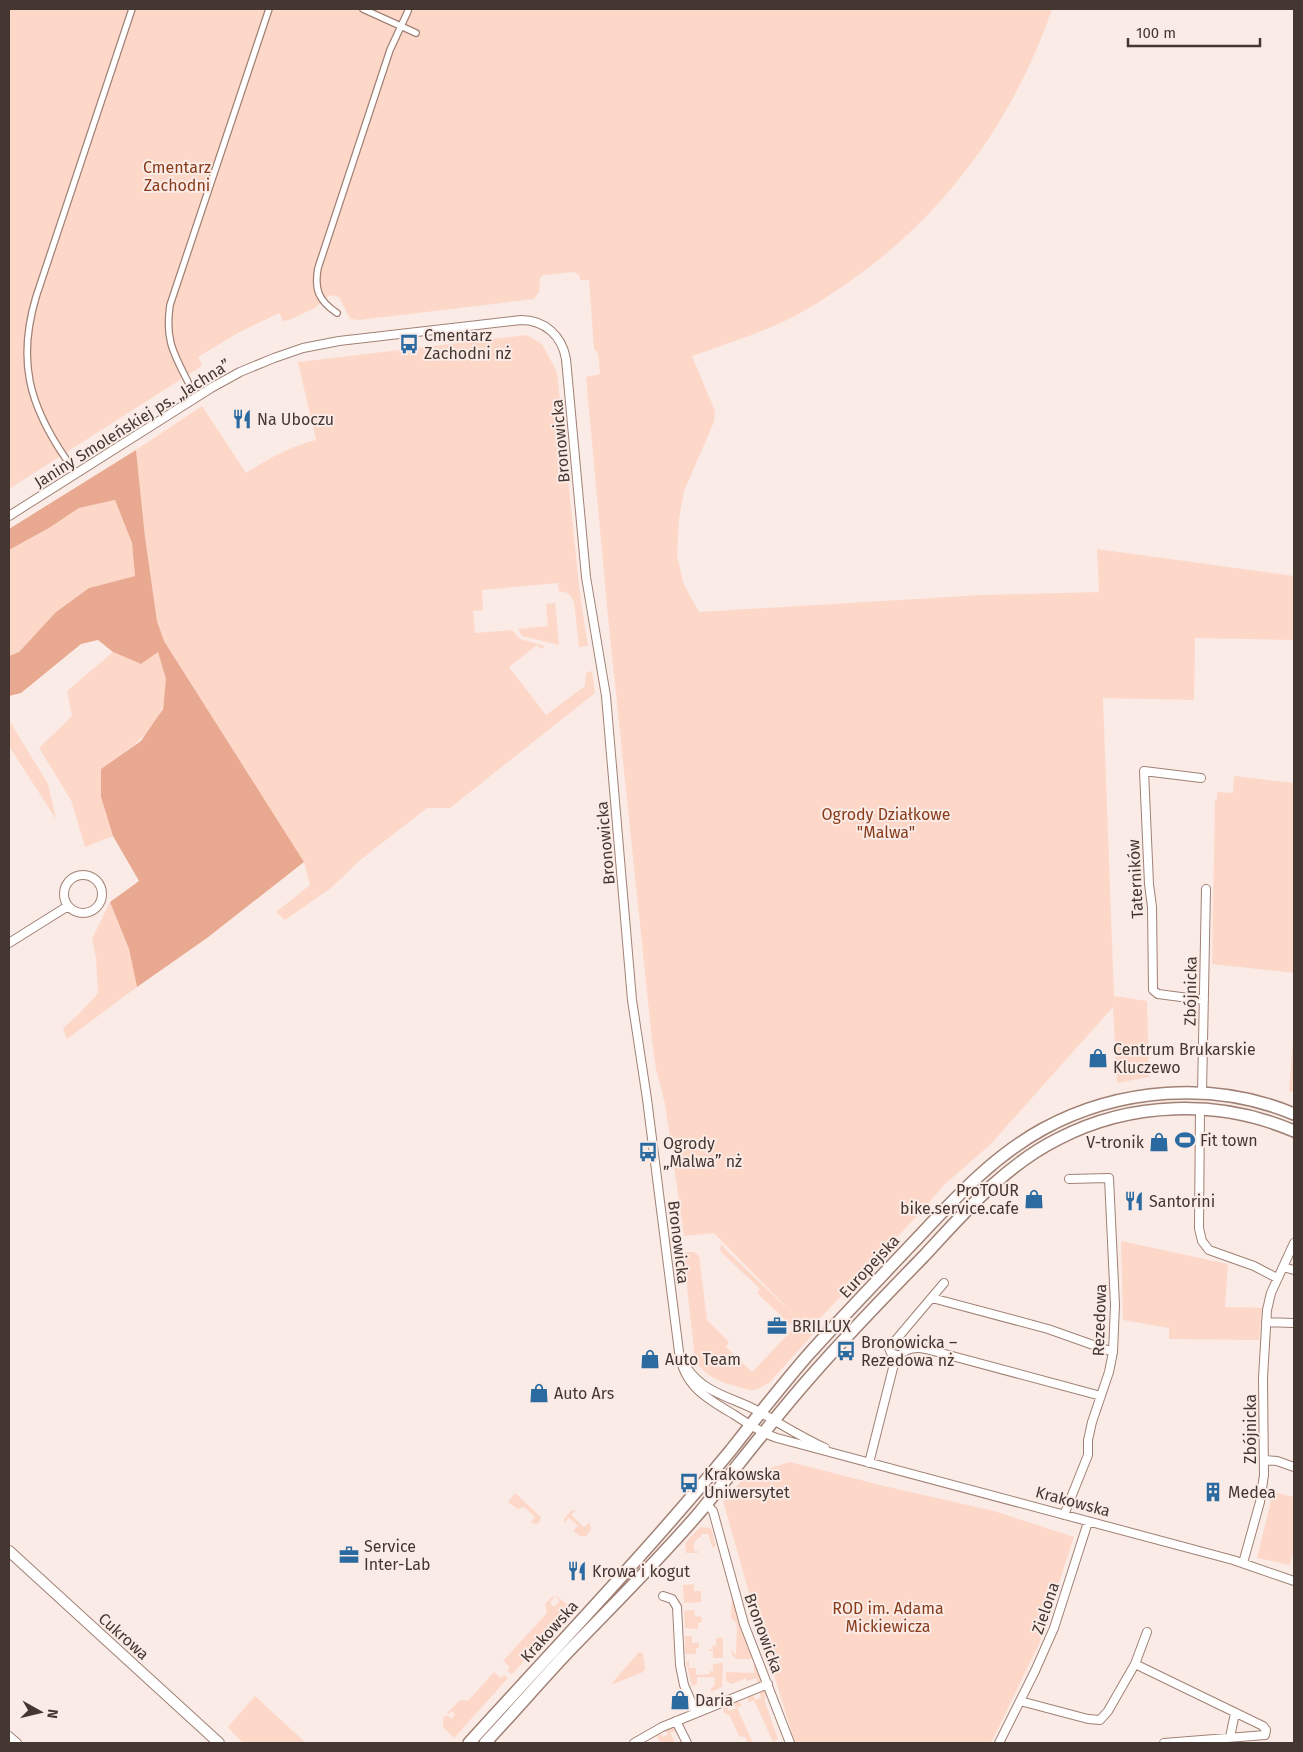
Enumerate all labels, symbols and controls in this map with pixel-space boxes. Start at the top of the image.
scale bar [1128,15,1260,47]
text: 100 m [1136,24,1176,42]
park label: Cmentarz Zachodni [143,158,211,195]
place label: Cmentarz Zachodni nż [424,326,511,363]
bus stop icon: Cmentarz Zachodni nż [398,333,420,355]
street label: Janiny Smoleńskiej ps. „Jachna” [31,355,234,492]
street label: Bronowicka [547,398,574,484]
restaurant icon: Na Uboczu [231,408,253,430]
place label: Na Uboczu [257,410,334,429]
street label: Bronowicka [592,800,619,886]
park label: Ogrody Działkowe "Malwa" [822,805,950,842]
street label: Taterników [1124,838,1147,919]
street label: Zbójnicka [1180,956,1201,1026]
place label: Centrum Brukarskie Kluczewo [1113,1040,1256,1077]
shop icon: Centrum Brukarskie Kluczewo [1087,1047,1109,1069]
sports icon: Fit town [1174,1129,1196,1151]
shop icon: V-tronik [1148,1131,1170,1153]
place label: Fit town [1200,1131,1258,1150]
place label: V-tronik [1086,1133,1145,1152]
place label: Ogrody „Malwa” nż [663,1134,742,1171]
bus stop icon: Ogrody „Malwa” nż [637,1141,659,1163]
place label: ProTOUR bike.service.cafe [900,1181,1019,1218]
shop icon: ProTOUR bike.service.cafe [1023,1188,1045,1210]
restaurant icon: Santorini [1123,1190,1145,1212]
place label: Santorini [1149,1192,1215,1211]
street label: Bronowicka [664,1199,693,1285]
street label: Europejska [835,1231,903,1302]
street label: Rezedowa [1089,1283,1110,1357]
office icon: BRILLUX [766,1315,788,1337]
place label: BRILLUX [792,1317,851,1336]
place label: Bronowicka – Rezedowa nż [861,1333,957,1370]
bus stop icon: Bronowicka – Rezedowa nż [835,1340,857,1362]
shop icon: Auto Team [639,1348,661,1370]
place label: Auto Team [665,1350,741,1369]
shop icon: Auto Ars [528,1382,550,1404]
place label: Auto Ars [554,1384,614,1403]
street label: Zbójnicka [1241,1394,1260,1464]
place label: Krakowska Uniwersytet [704,1465,790,1502]
bus stop icon: Krakowska Uniwersytet [678,1472,700,1494]
building icon: Medea [1202,1481,1224,1503]
street label: Krakowska [1033,1482,1112,1521]
place label: Medea [1228,1483,1276,1502]
place label: Service Inter-Lab [364,1537,430,1574]
office icon: Service Inter-Lab [338,1544,360,1566]
restaurant icon: Krowa i kogut [566,1560,588,1582]
place label: Krowa i kogut [592,1562,690,1581]
street label: Zielona [1028,1580,1063,1637]
street label: Bronowicka [740,1591,787,1676]
street label: Krakowska [517,1596,582,1666]
park label: ROD im. Adama Mickiewicza [832,1599,944,1636]
street label: Cukrowa [95,1609,153,1664]
north arrow [15,1687,65,1737]
shop icon: Daria [669,1689,691,1711]
place label: Daria [695,1691,733,1710]
text: N [43,1708,61,1720]

